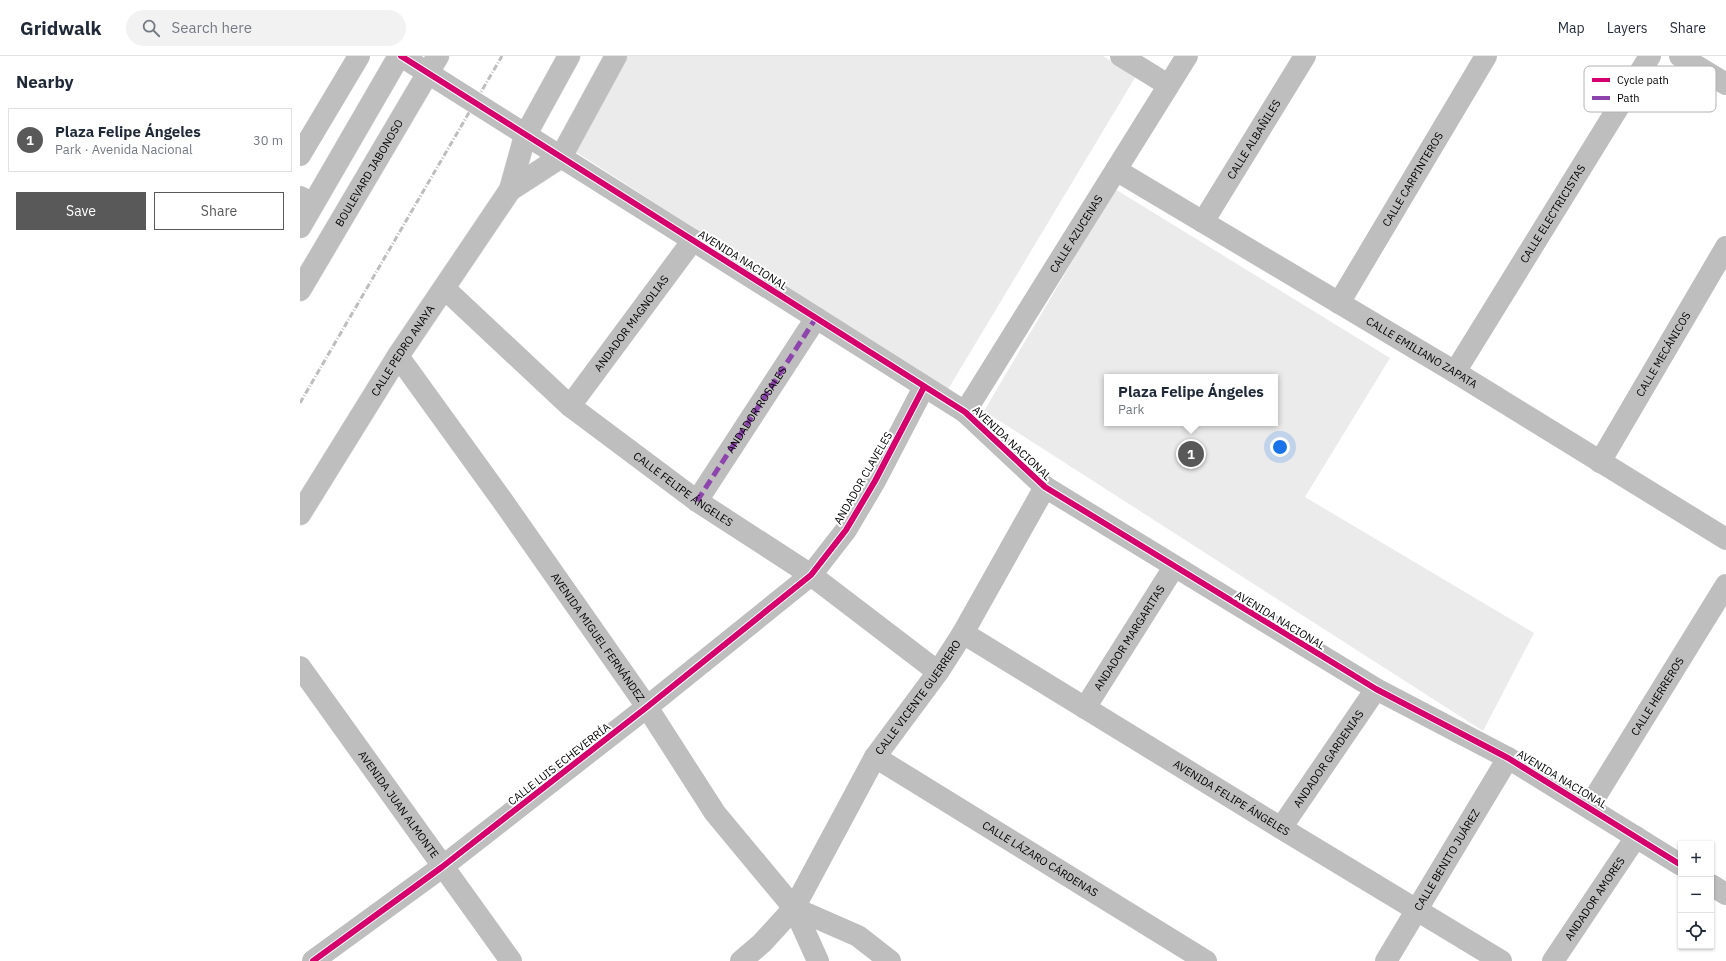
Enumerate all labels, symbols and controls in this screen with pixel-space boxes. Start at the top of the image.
search box [126,10,406,46]
text: Gridwalk [20,16,102,40]
icon: search [140,17,162,39]
text: Search here [172,18,252,37]
text: Map [1558,19,1585,37]
text: Layers [1607,19,1648,37]
text: Share [1670,19,1706,37]
legend [1584,66,1716,112]
text: Nearby [16,71,74,93]
text: Cycle path [1617,73,1669,87]
text: Path [1617,91,1640,105]
street label: CALLE ALBAÑILES [1224,97,1284,182]
street label: BOULEVARD JABONOSO [332,117,406,229]
text: Plaza Felipe Ángeles [55,122,201,141]
street label: CALLE CARPINTEROS [1379,129,1446,229]
text: 1 [26,132,34,149]
text: 30 m [253,132,283,149]
text: Park · Avenida Nacional [55,141,192,158]
street label: CALLE ELECTRICISTAS [1517,162,1588,266]
button: Save [16,192,146,230]
button: Share [154,192,284,230]
street label: CALLE AZUCENAS [1047,192,1106,275]
street label: AVENIDA NACIONAL [696,227,791,293]
street label: ANDADOR MAGNOLIAS [591,272,672,374]
street label: CALLE PEDRO ANAYA [368,302,437,399]
street label: CALLE MECÁNICOS [1633,309,1694,399]
street label: CALLE EMILIANO ZAPATA [1363,314,1480,391]
street label: ANDADOR ROSALES [723,364,790,456]
popup [1104,374,1278,426]
text: Plaza Felipe Ángeles [1118,382,1264,401]
text: Park [1118,401,1144,418]
street label: AVENIDA NACIONAL [970,403,1055,484]
street label: ANDADOR CLAVELES [831,429,895,527]
your location [1270,437,1290,457]
pin: 1 [1178,439,1204,469]
street label: CALLE FELIPE ÁNGELES [630,449,736,529]
street label: AVENIDA MIGUEL FERNÁNDEZ [548,570,648,704]
street label: ANDADOR MARGARITAS [1091,582,1168,693]
street label: AVENIDA NACIONAL [1232,588,1328,653]
street label: CALLE VICENTE GUERRERO [872,637,964,758]
street label: CALLE HERREROS [1628,654,1687,738]
street label: ANDADOR GARDENIAS [1290,707,1367,810]
street label: CALLE LUIS ECHEVERRÍA [505,720,613,808]
street label: AVENIDA NACIONAL [1514,747,1610,812]
street label: AVENIDA JUAN ALMONTE [355,748,442,861]
street label: AVENIDA FELIPE ÁNGELES [1171,757,1292,839]
street label: CALLE BENITO JUÁREZ [1411,807,1483,913]
street label: CALLE LÁZARO CÁRDENAS [980,818,1101,900]
map controls [1678,841,1714,949]
button: + [1678,841,1714,877]
street label: ANDADOR AMORES [1562,854,1628,943]
button: − [1678,877,1714,913]
button: locate [1678,913,1714,949]

